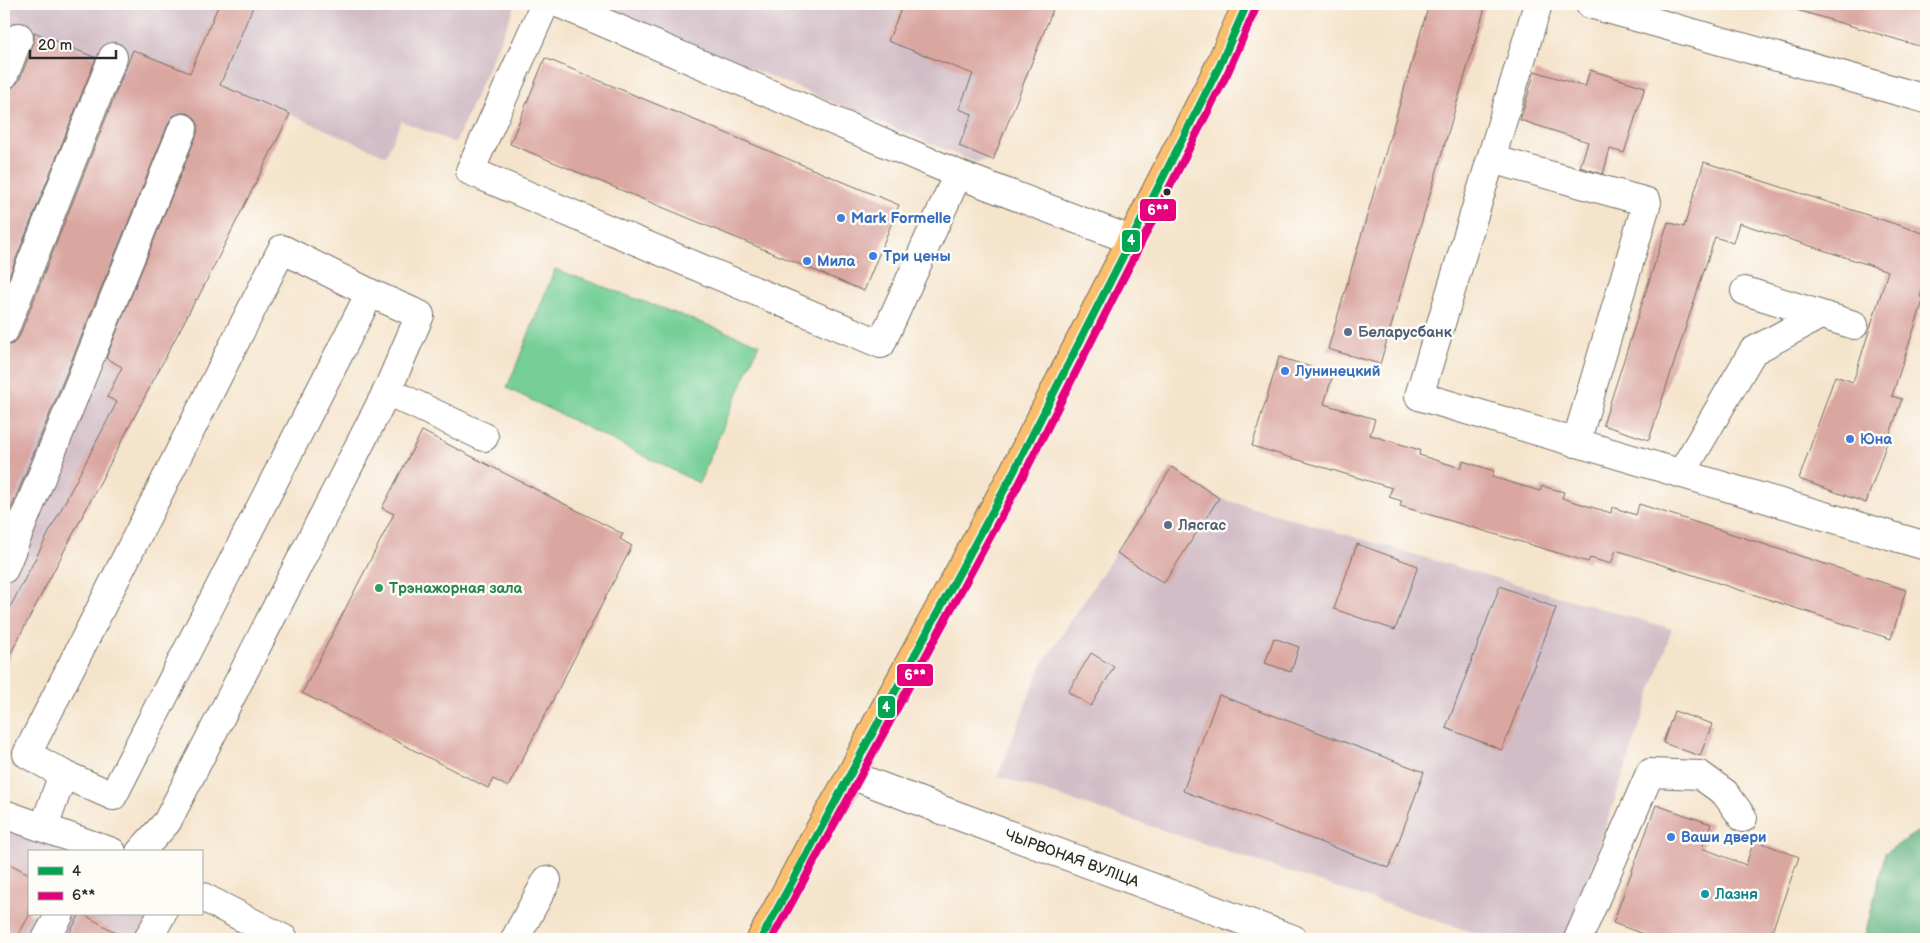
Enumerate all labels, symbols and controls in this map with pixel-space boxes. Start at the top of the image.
scale bar [30,28,116,60]
text: 20 m [38,36,72,55]
unlabelled marker [1162,187,1172,197]
line badge: 6** [1139,198,1177,222]
text: 6** [1147,202,1169,219]
place label: Mark Formelle [851,209,952,228]
marker: Mark Formelle [835,212,847,224]
line badge: 4 [1121,229,1141,253]
text: 4 [1127,232,1136,249]
place label: Три цены [883,247,951,266]
marker: Три цены [867,250,879,262]
place label: Мила [817,252,855,271]
marker: Мила [801,255,813,267]
place label: Беларусбанк [1358,323,1453,342]
marker: Беларусбанк [1342,326,1354,338]
place label: Лунинецкий [1294,362,1380,381]
marker: Лунинецкий [1279,365,1291,377]
place label: Юна [1860,430,1892,449]
marker: Юна [1844,433,1856,445]
place label: Лясгас [1177,516,1226,535]
marker: Лясгас [1162,519,1174,531]
place label: Трэнажорная зала [389,579,523,598]
marker: Трэнажорная зала [373,582,385,594]
line badge: 6** [896,663,934,687]
text: 6** [904,667,926,684]
line badge: 4 [877,695,896,719]
text: 4 [882,699,891,716]
street label: ЧЫРВОНАЯ ВУЛІЦА [1002,825,1143,892]
place label: Ваши двери [1681,828,1767,847]
marker: Ваши двери [1665,831,1677,843]
legend [28,850,202,916]
text: 4 [72,862,81,881]
place label: Лазня [1714,885,1758,904]
text: 6** [72,886,95,905]
marker: Лазня [1699,888,1711,900]

